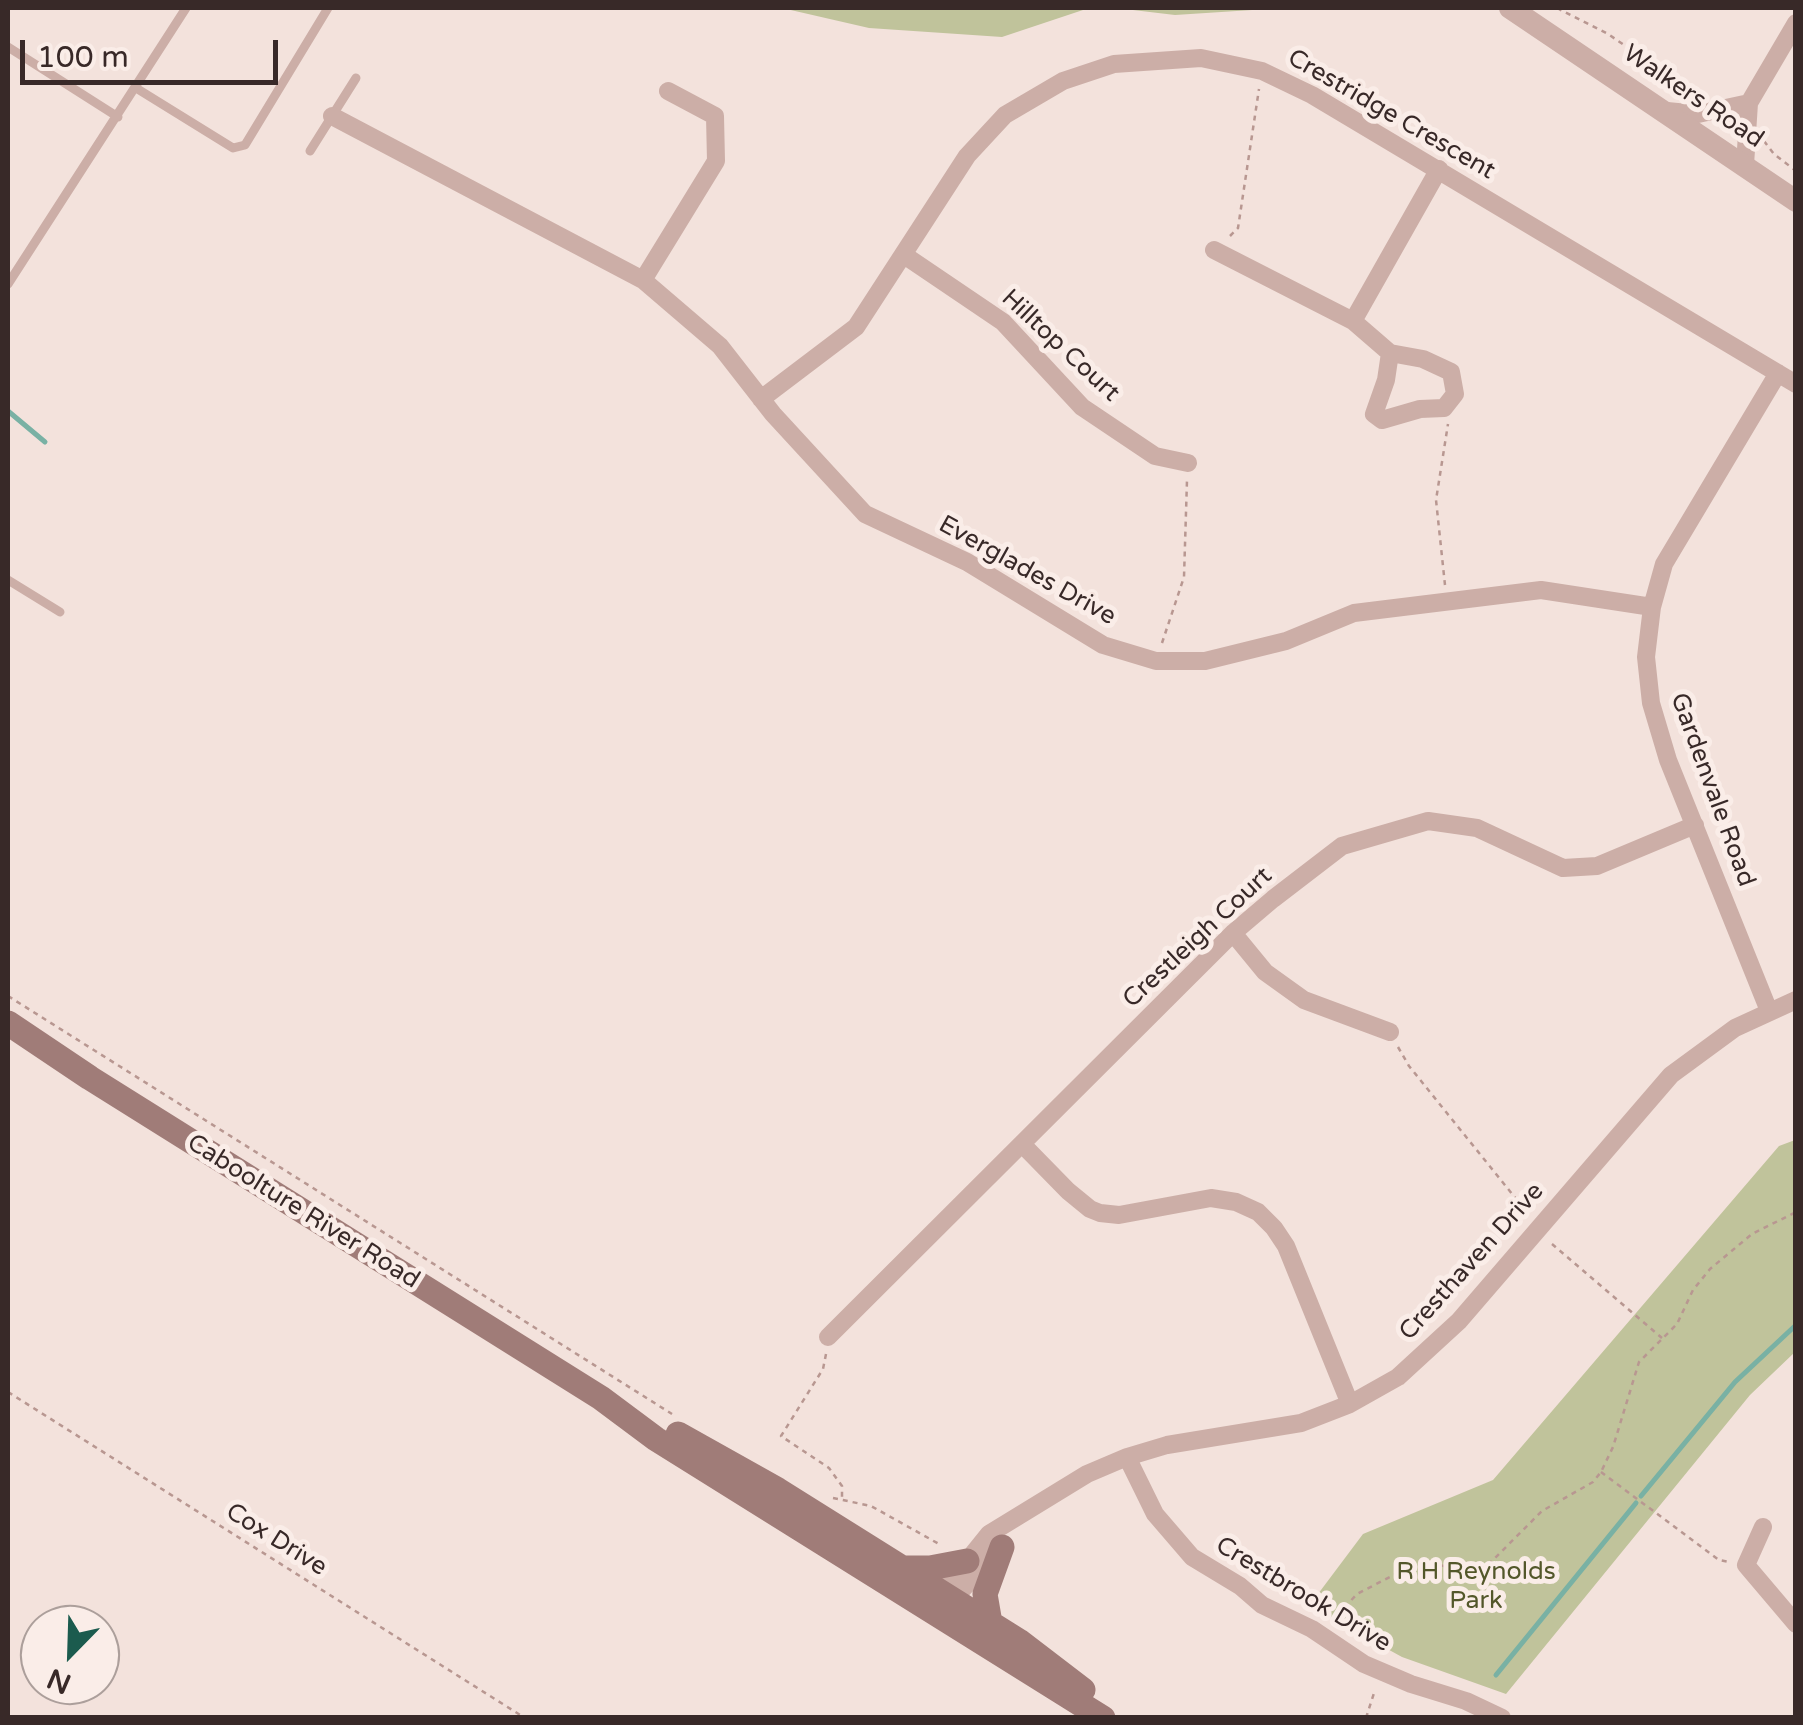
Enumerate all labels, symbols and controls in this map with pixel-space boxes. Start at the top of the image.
scale bar [25,20,282,82]
text: 100 m [37,39,129,76]
street label: Walkers Road [1617,39,1769,155]
street label: Crestridge Crescent [1282,43,1500,187]
street label: Hilltop Court [995,284,1125,408]
street label: Everglades Drive [933,510,1121,632]
street label: Gardenvale Road [1663,689,1761,891]
street label: Crestleigh Court [1117,861,1279,1015]
street label: Caboolture River Road [181,1128,425,1296]
street label: Cresthaven Drive [1393,1177,1551,1347]
street label: Cox Drive [220,1497,332,1583]
street label: Crestbrook Drive [1210,1531,1396,1659]
park label: R H Reynolds Park [1396,1557,1556,1616]
north arrow [20,1605,120,1705]
text: N [42,1661,76,1701]

